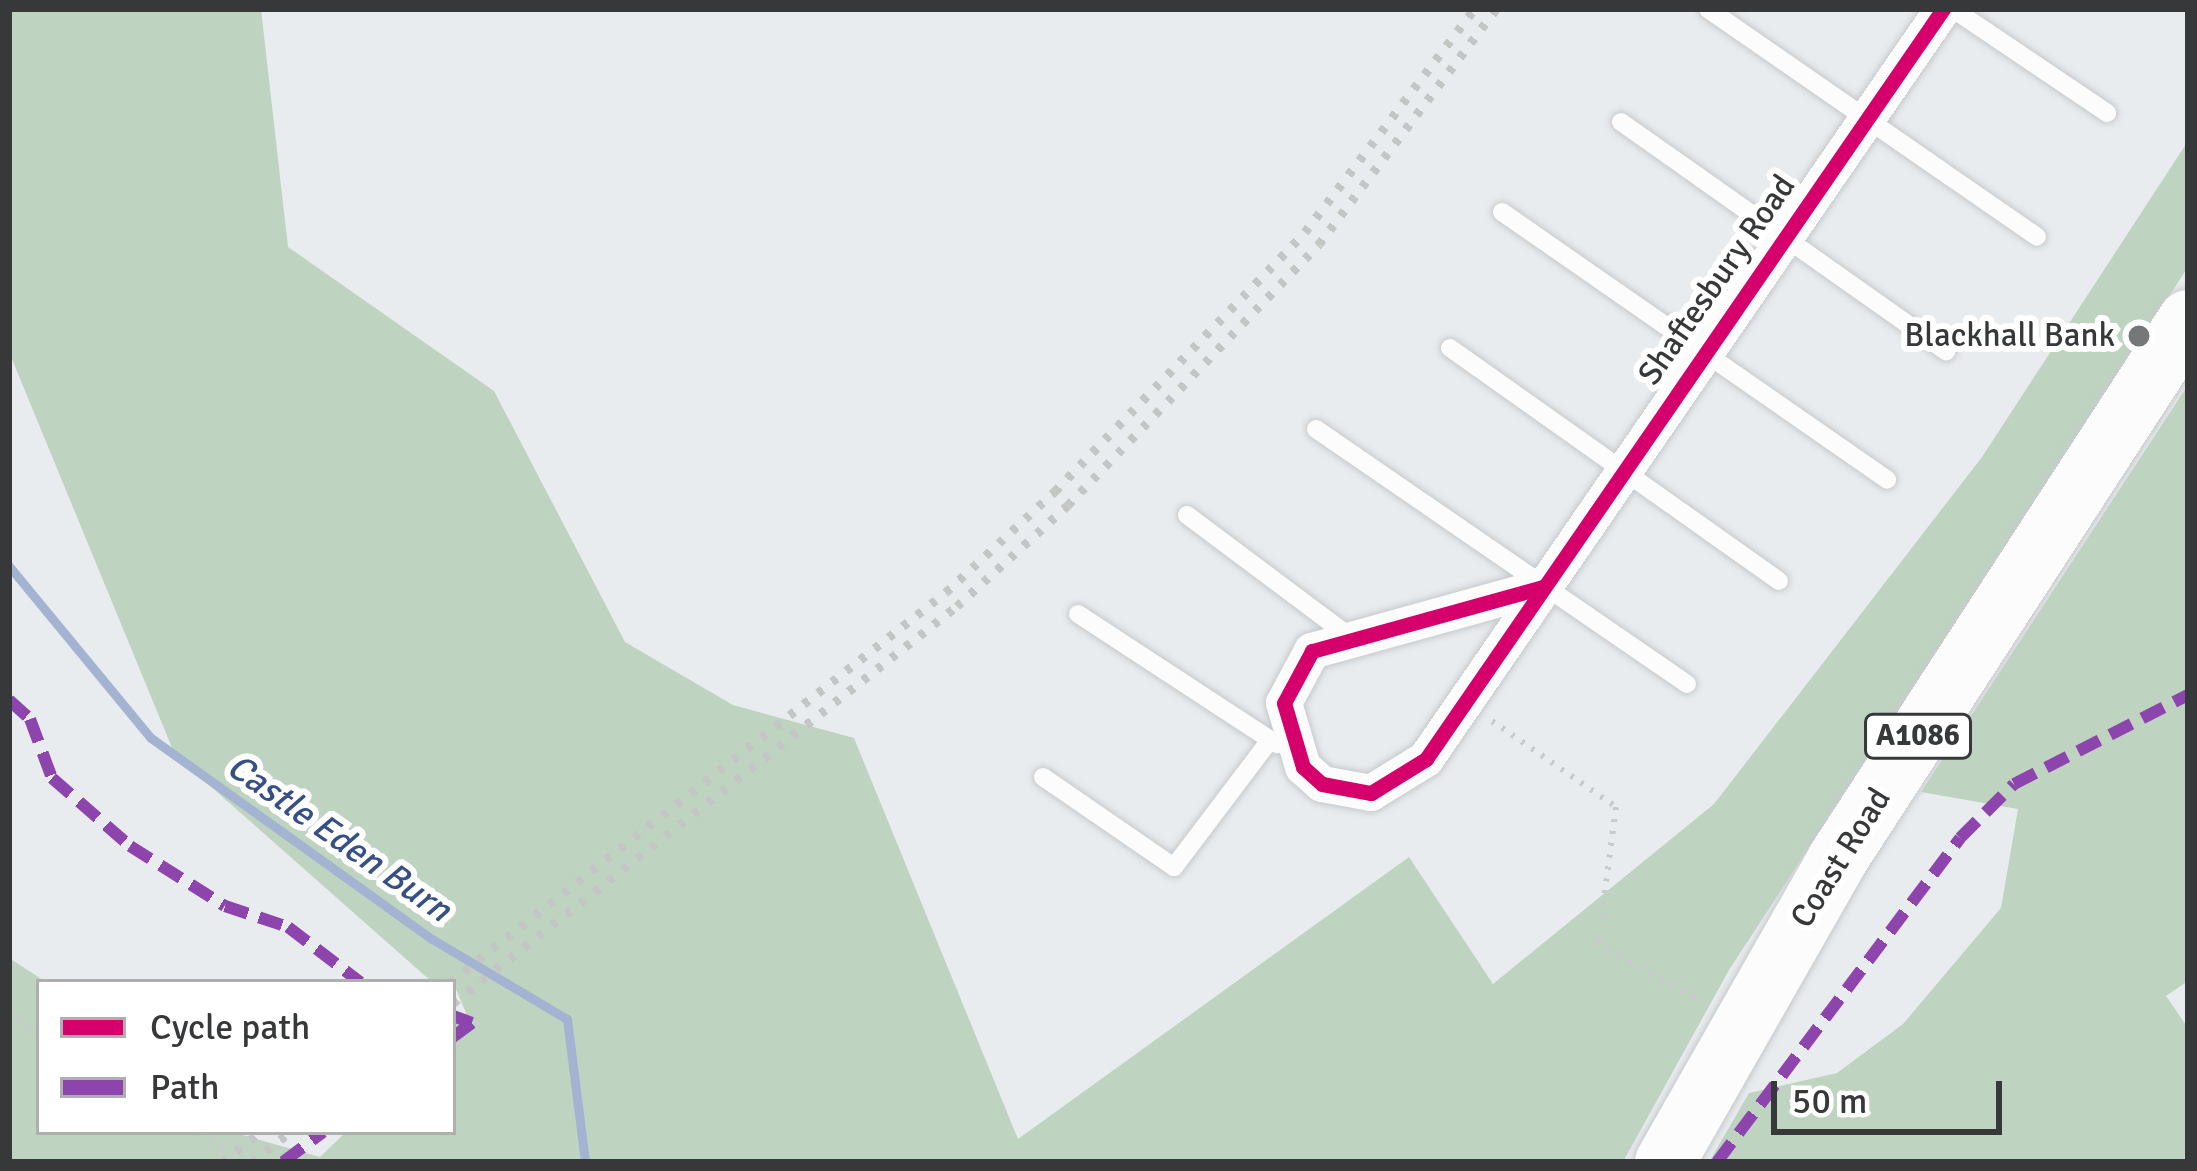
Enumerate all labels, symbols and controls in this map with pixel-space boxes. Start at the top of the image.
street label: Shaftesbury Road [1630,167,1804,393]
place label: Blackhall Bank [1904,316,2115,356]
marker: Blackhall Bank [2126,323,2152,349]
road number: A1086 [1864,712,1972,760]
water label: Castle Eden Burn [219,745,459,931]
street label: Coast Road [1782,781,1900,935]
legend [36,979,456,1135]
text: Cycle path [150,1005,310,1050]
scale bar [1777,1057,2008,1131]
text: Path [150,1065,220,1110]
text: 50 m [1792,1079,1868,1124]

